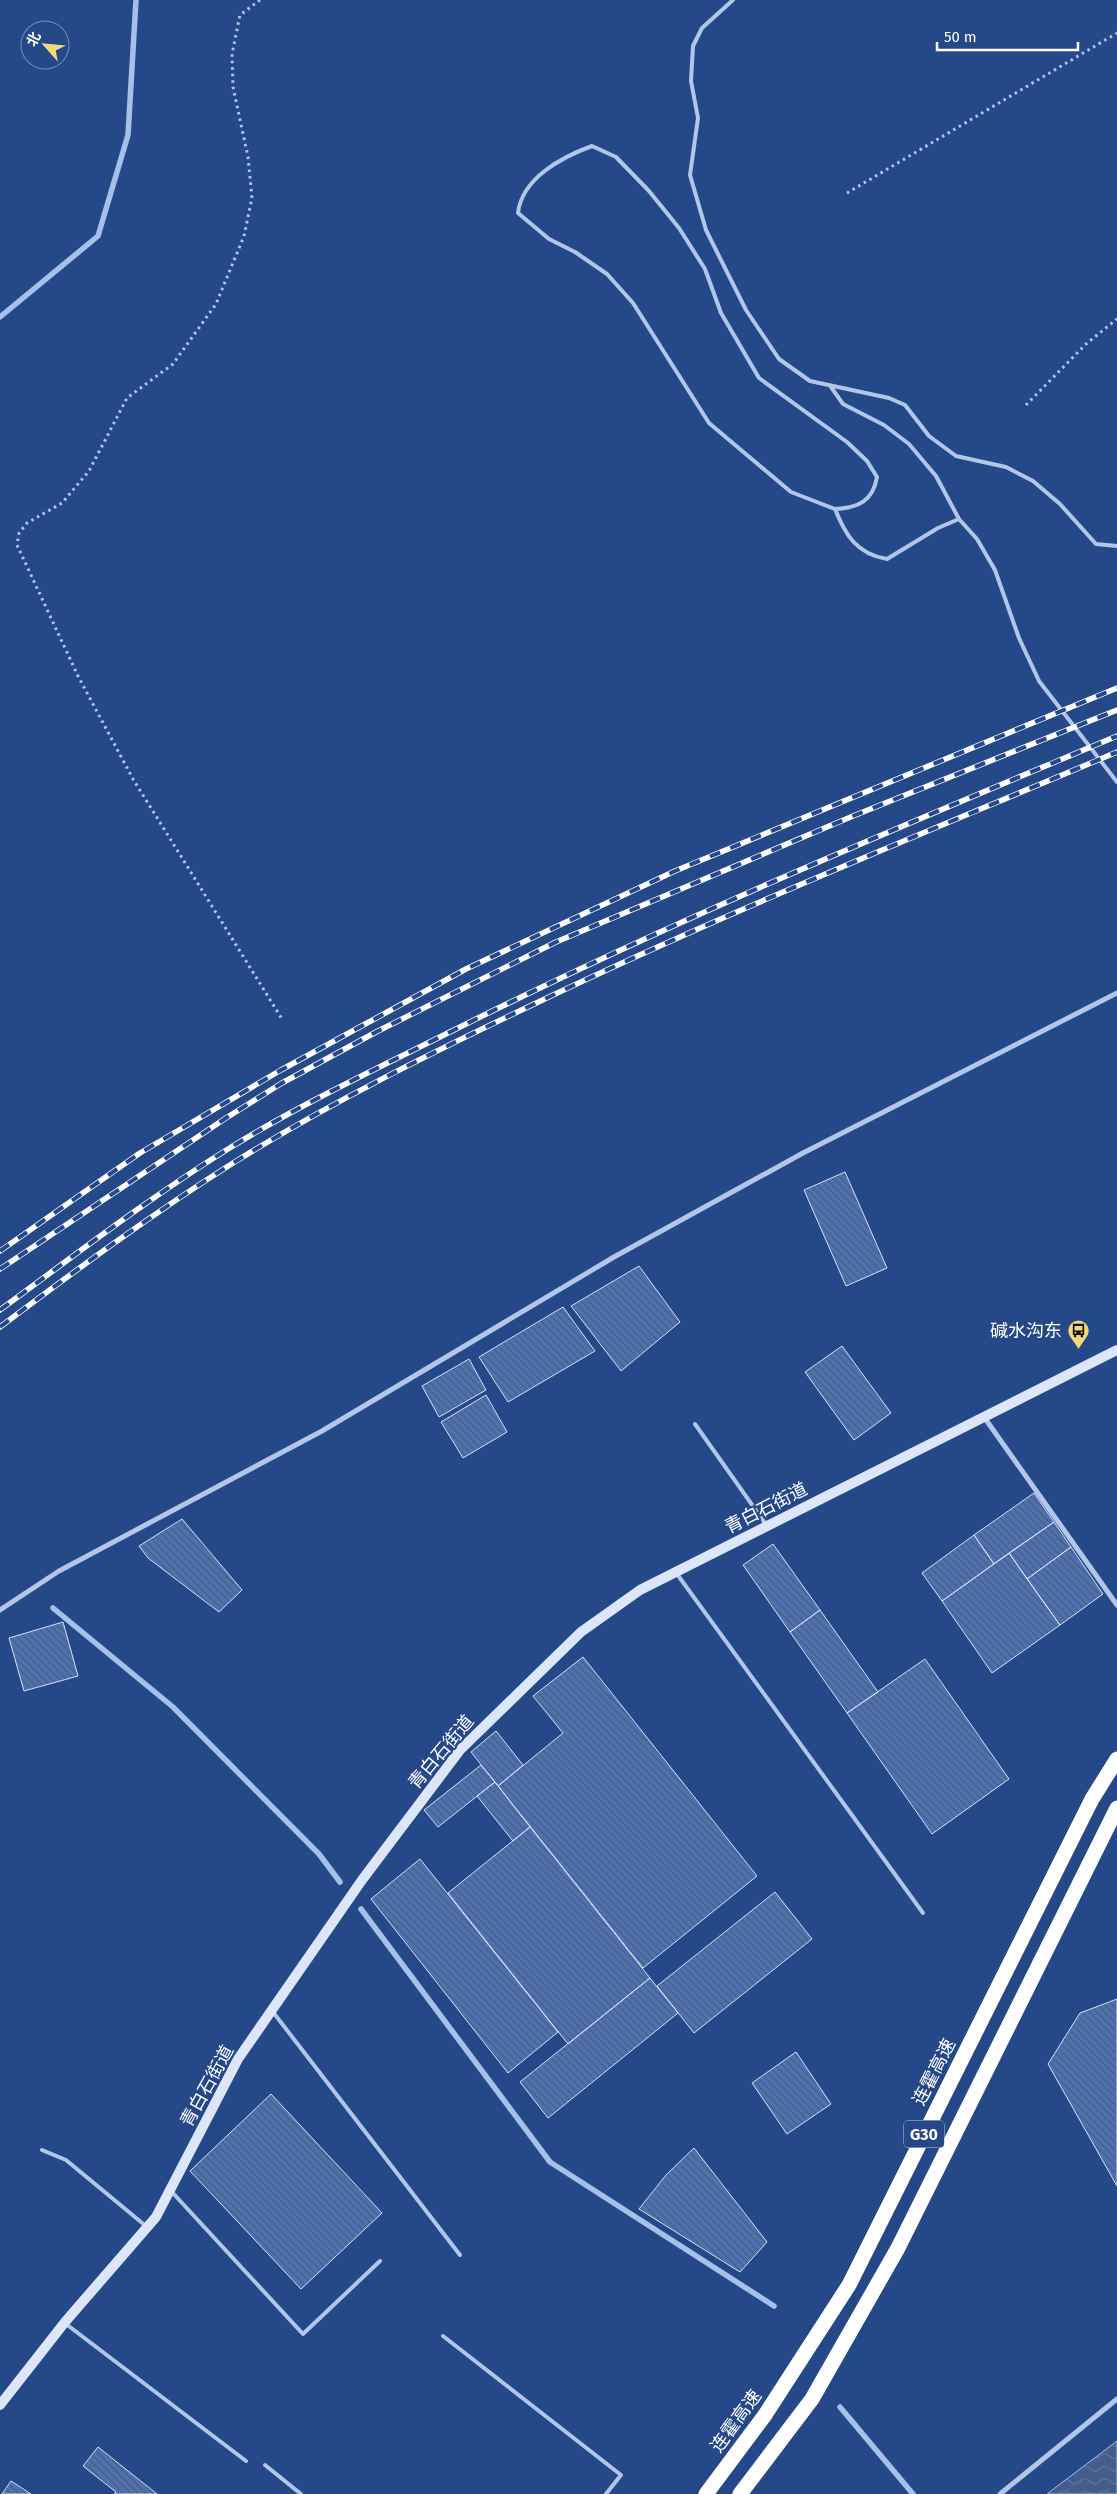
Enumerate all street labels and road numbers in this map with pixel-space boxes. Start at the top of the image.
street label: 青白石街道 [721,1478,811,1538]
street label: 青白石街道 [404,1710,478,1794]
street label: 连霍高速 [908,2035,960,2109]
street label: 青白石街道 [176,2041,238,2131]
road number: G30 [904,2120,944,2148]
street label: 连霍高速 [706,2385,766,2457]

